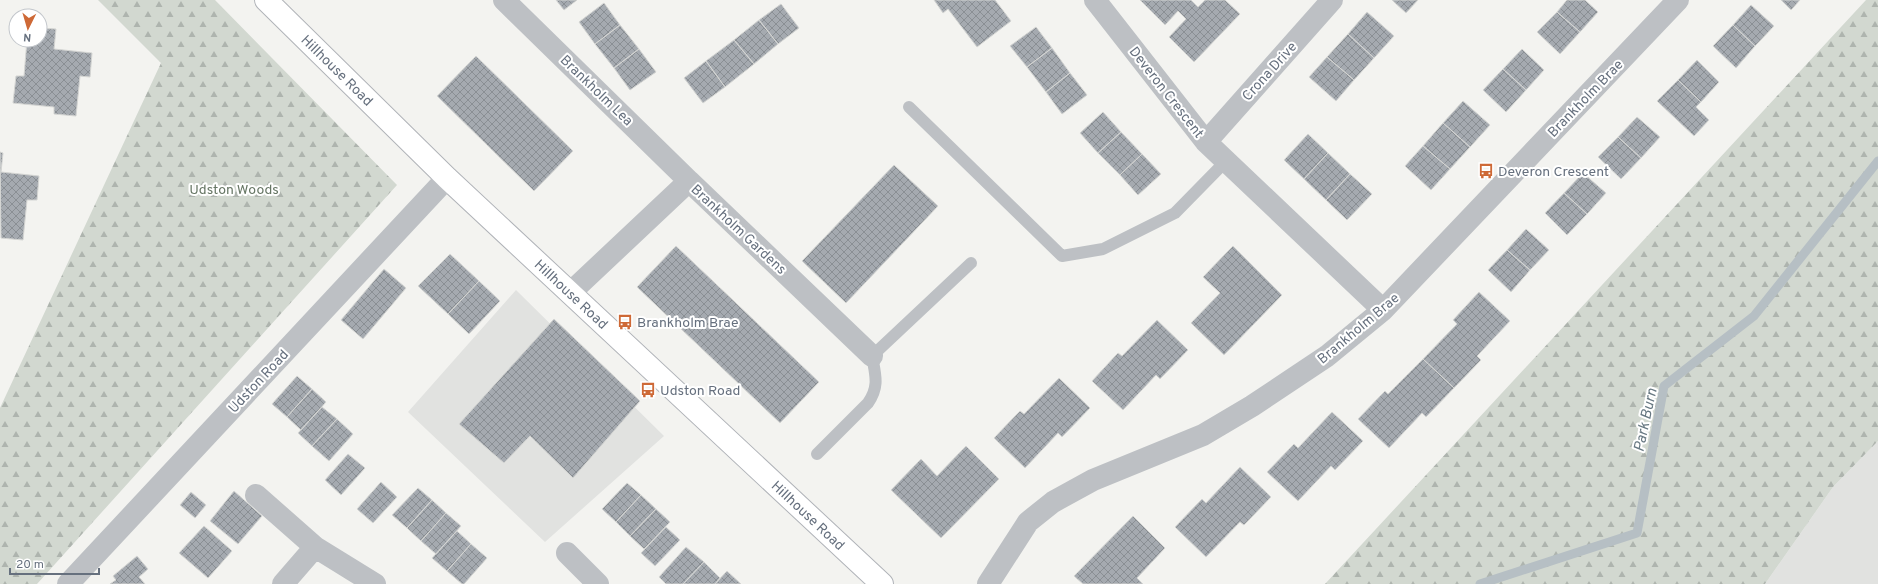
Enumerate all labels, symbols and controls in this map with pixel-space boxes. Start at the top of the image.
north arrow [8,8,48,48]
text: N [23,30,32,44]
street label: Hillhouse Road [297,32,376,110]
street label: Crona Drive [1239,39,1301,105]
street label: Deveron Crescent [1125,44,1207,142]
street label: Brankholm Lea [556,52,636,130]
street label: Brankholm Brae [1545,57,1627,141]
bus stop icon: Deveron Crescent [1477,162,1495,180]
place label: Deveron Crescent [1498,164,1609,181]
park label: Udston Woods [189,182,279,199]
street label: Brankholm Gardens [687,182,789,279]
street label: Hillhouse Road [530,257,611,334]
street label: Brankholm Brae [1315,290,1403,368]
bus stop icon: Brankholm Brae [616,313,634,331]
place label: Brankholm Brae [637,315,738,332]
street label: Udston Road [225,347,293,417]
bus stop icon: Udston Road [639,381,657,399]
place label: Udston Road [660,383,740,400]
water label: Park Burn [1630,387,1662,454]
street label: Hillhouse Road [767,478,847,555]
scale bar [10,550,99,576]
text: 20 m [16,557,44,573]

